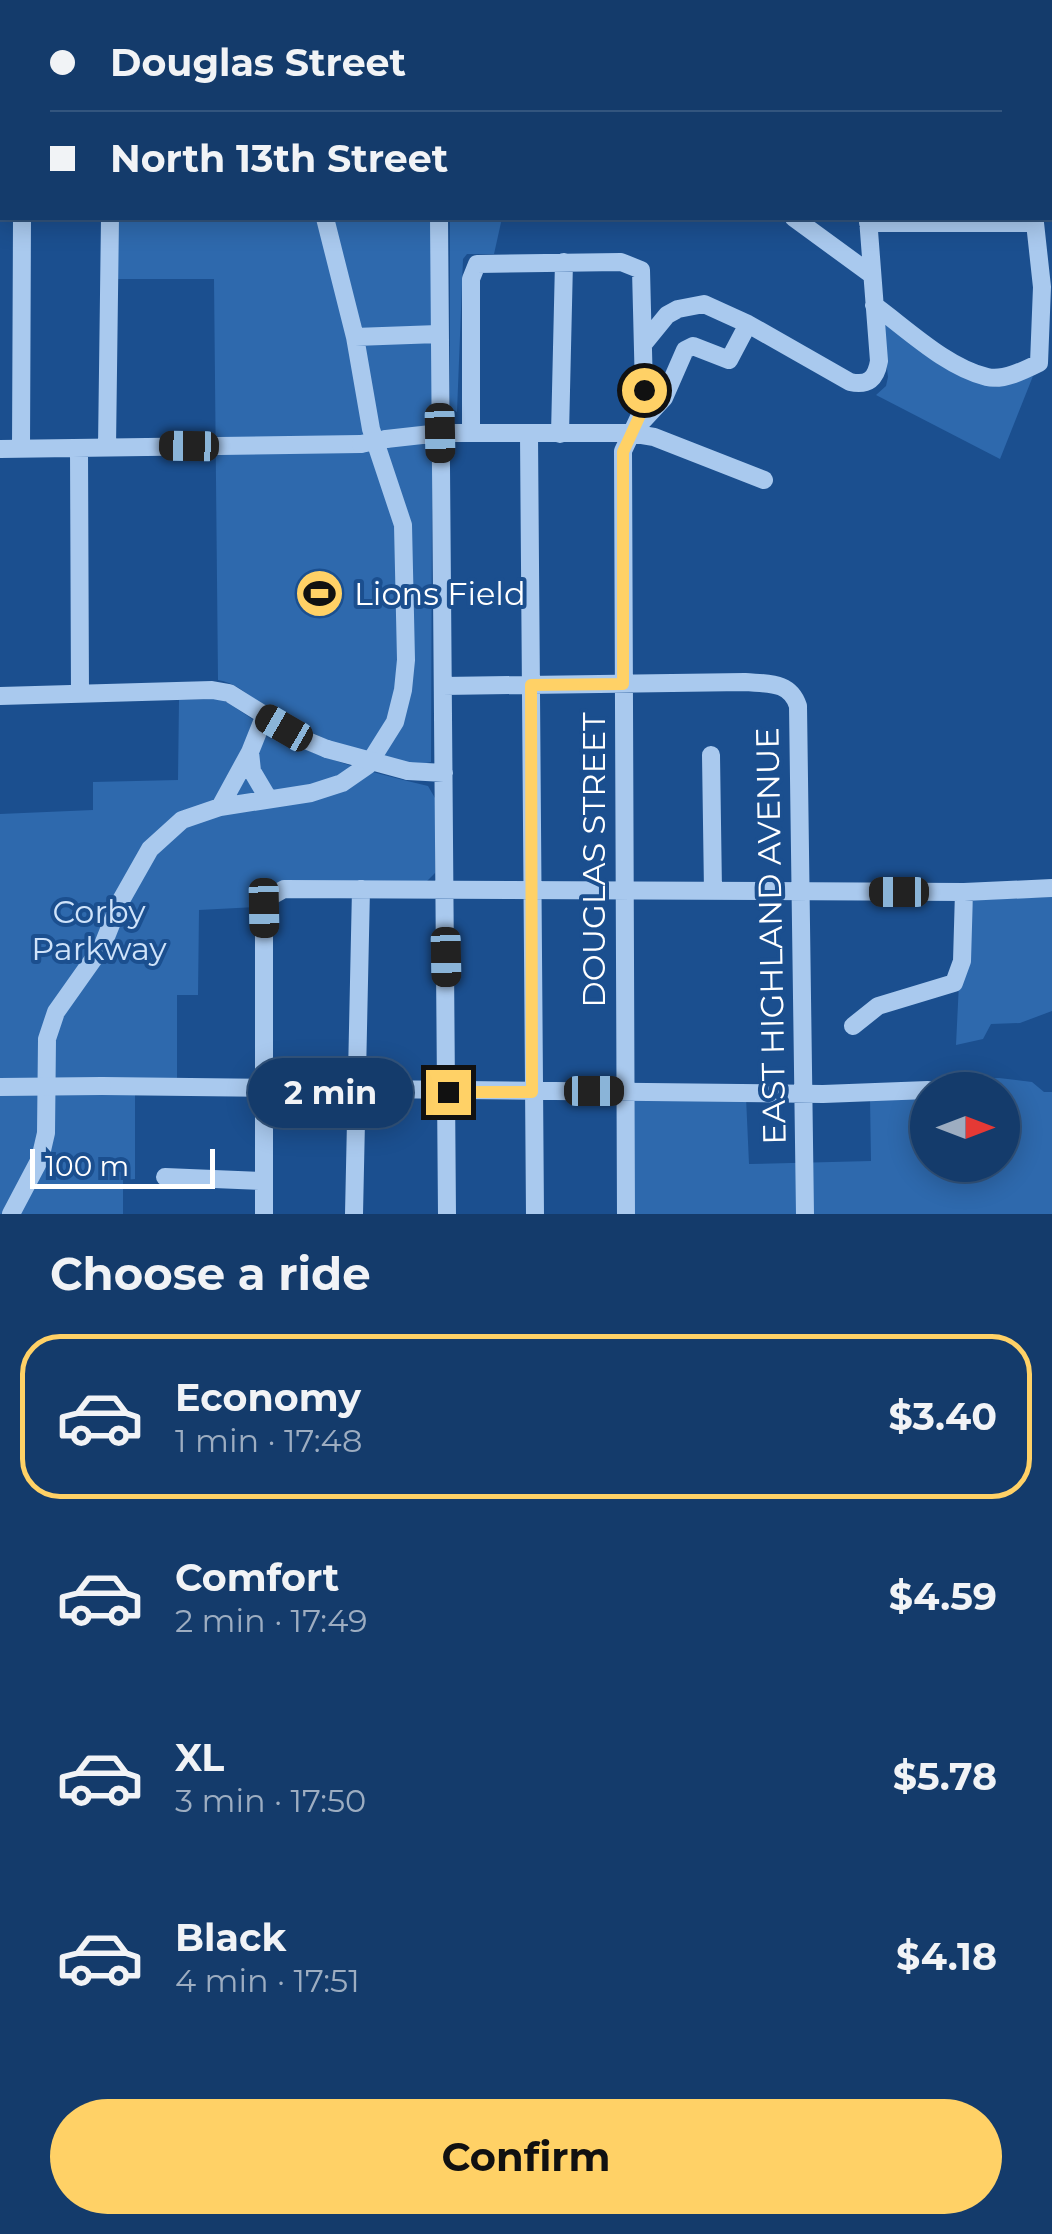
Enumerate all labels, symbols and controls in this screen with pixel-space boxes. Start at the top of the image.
text: Douglas Street [110,39,406,86]
text: North 13th Street [110,135,448,182]
route start [622,368,667,413]
car [424,403,456,463]
car [159,430,219,462]
sports icon: Lions Field [293,568,345,620]
place label: Lions Field [354,574,526,613]
car [251,700,317,756]
street label: DOUGLAS STREET [574,712,613,1008]
street label: EAST HIGHLAND AVENUE [747,727,794,1145]
car [869,877,929,907]
car [248,878,280,938]
park label: Corby Parkway [31,892,167,968]
car [430,927,462,987]
callout: 2 min [248,1057,413,1127]
route end [426,1070,471,1115]
north arrow [910,1072,1020,1182]
map controls [910,1072,1020,1182]
text: 2 min [284,1073,377,1112]
car [564,1076,624,1106]
scale bar [30,1144,215,1188]
text: 100 m [45,1149,129,1183]
text: Choose a ride [50,1246,371,1301]
icon: car [55,1372,145,1462]
text: Economy [175,1374,361,1421]
text: $3.40 [888,1393,997,1440]
text: 1 min · 17:48 [175,1421,362,1460]
icon: car [55,1552,145,1642]
text: Comfort [175,1554,339,1601]
text: $4.59 [889,1573,997,1620]
text: 2 min · 17:49 [175,1601,368,1640]
icon: car [55,1732,145,1822]
text: XL [175,1734,224,1781]
text: $5.78 [893,1753,997,1800]
text: 3 min · 17:50 [175,1781,366,1820]
icon: car [55,1912,145,2002]
text: Black [175,1914,286,1961]
text: $4.18 [896,1933,997,1980]
text: 4 min · 17:51 [175,1961,360,2000]
button: Confirm [50,2099,1002,2214]

